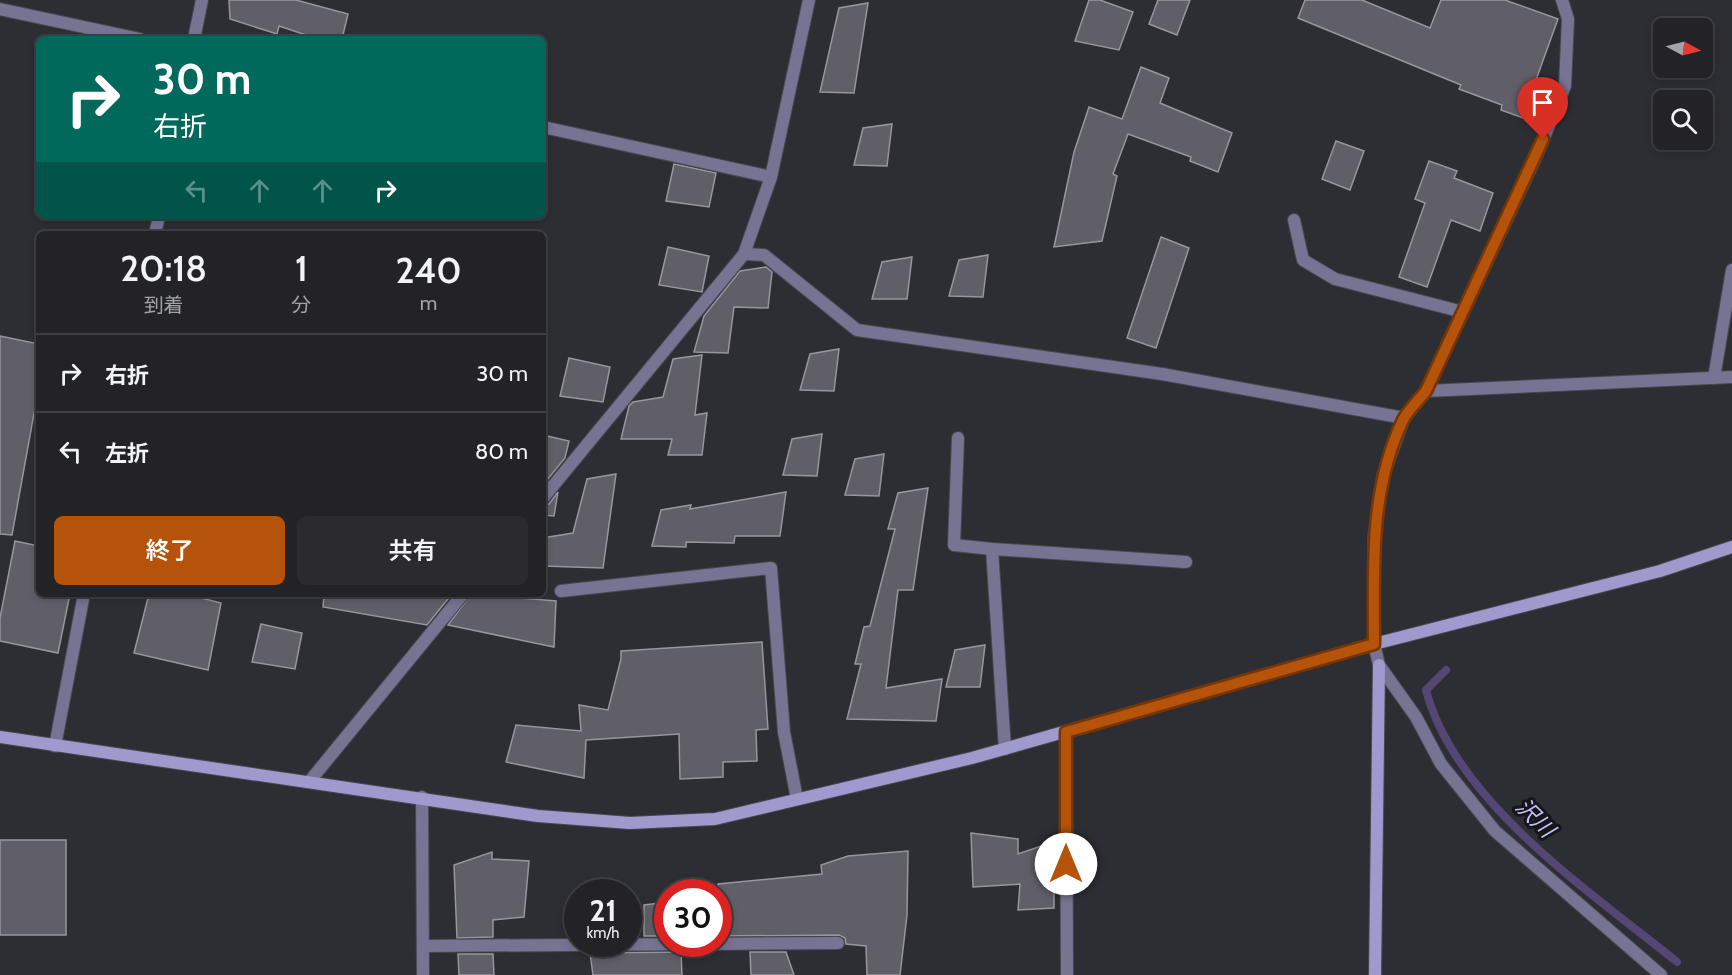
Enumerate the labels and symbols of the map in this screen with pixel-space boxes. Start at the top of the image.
north arrow [1653,18,1713,78]
pin [1517,77,1568,139]
water label: 沢川 [1510,793,1562,845]
position arrow [1034,832,1098,896]
speed limit sign: 30 [654,879,732,957]

